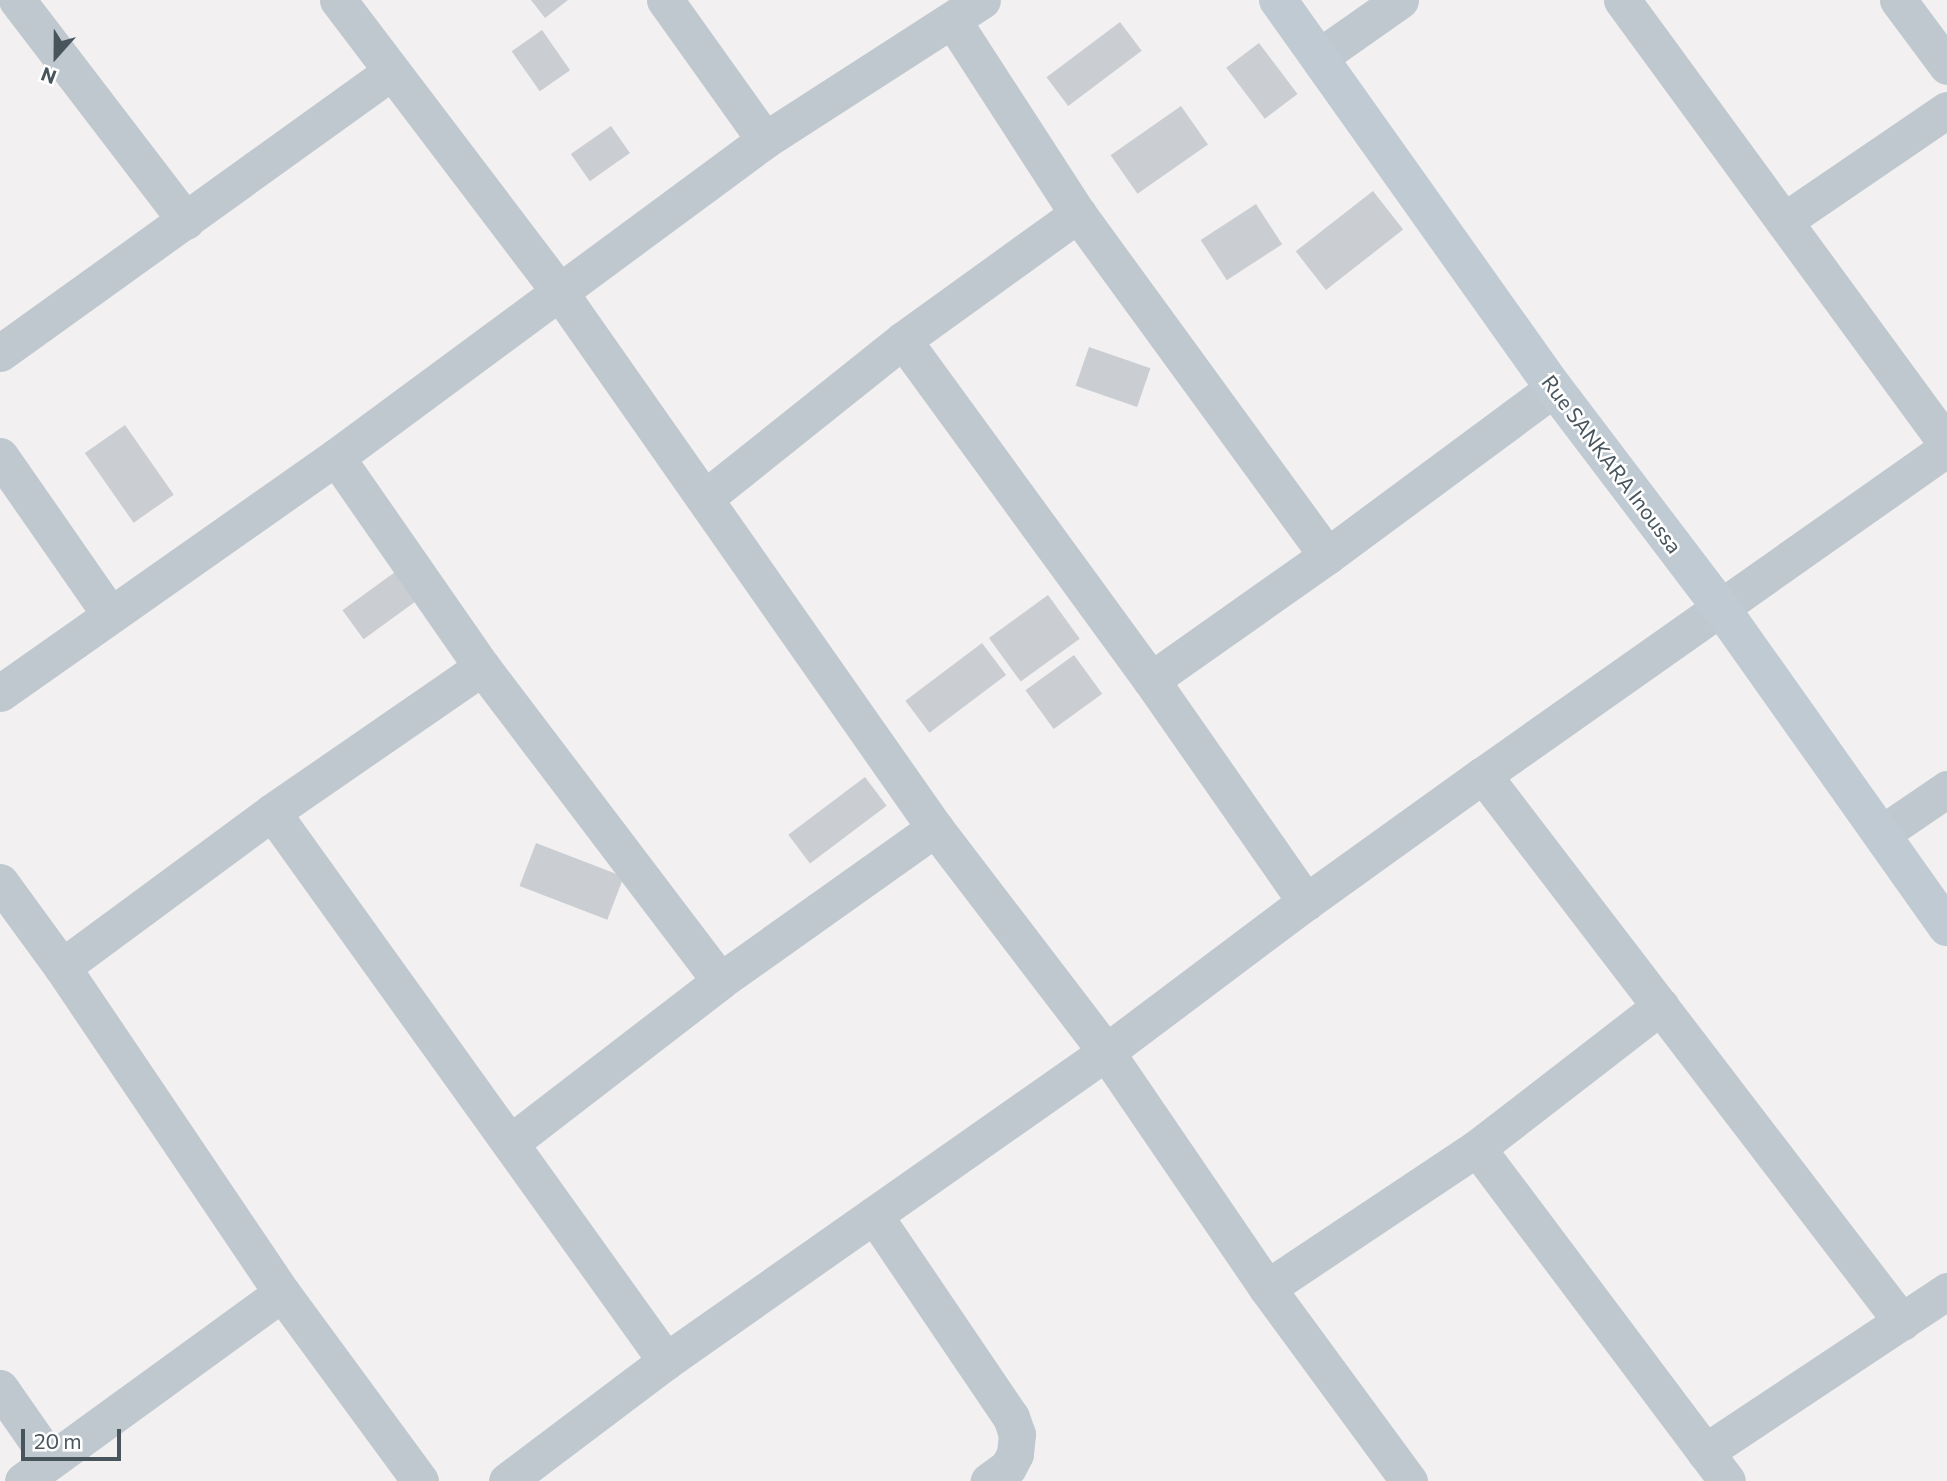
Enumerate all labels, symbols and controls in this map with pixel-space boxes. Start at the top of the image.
north arrow [21,21,91,91]
text: N [38,63,59,89]
street label: Rue SANKARA Inoussa [1537,370,1687,558]
scale bar [24,1414,124,1458]
text: 20 m [34,1428,82,1453]

